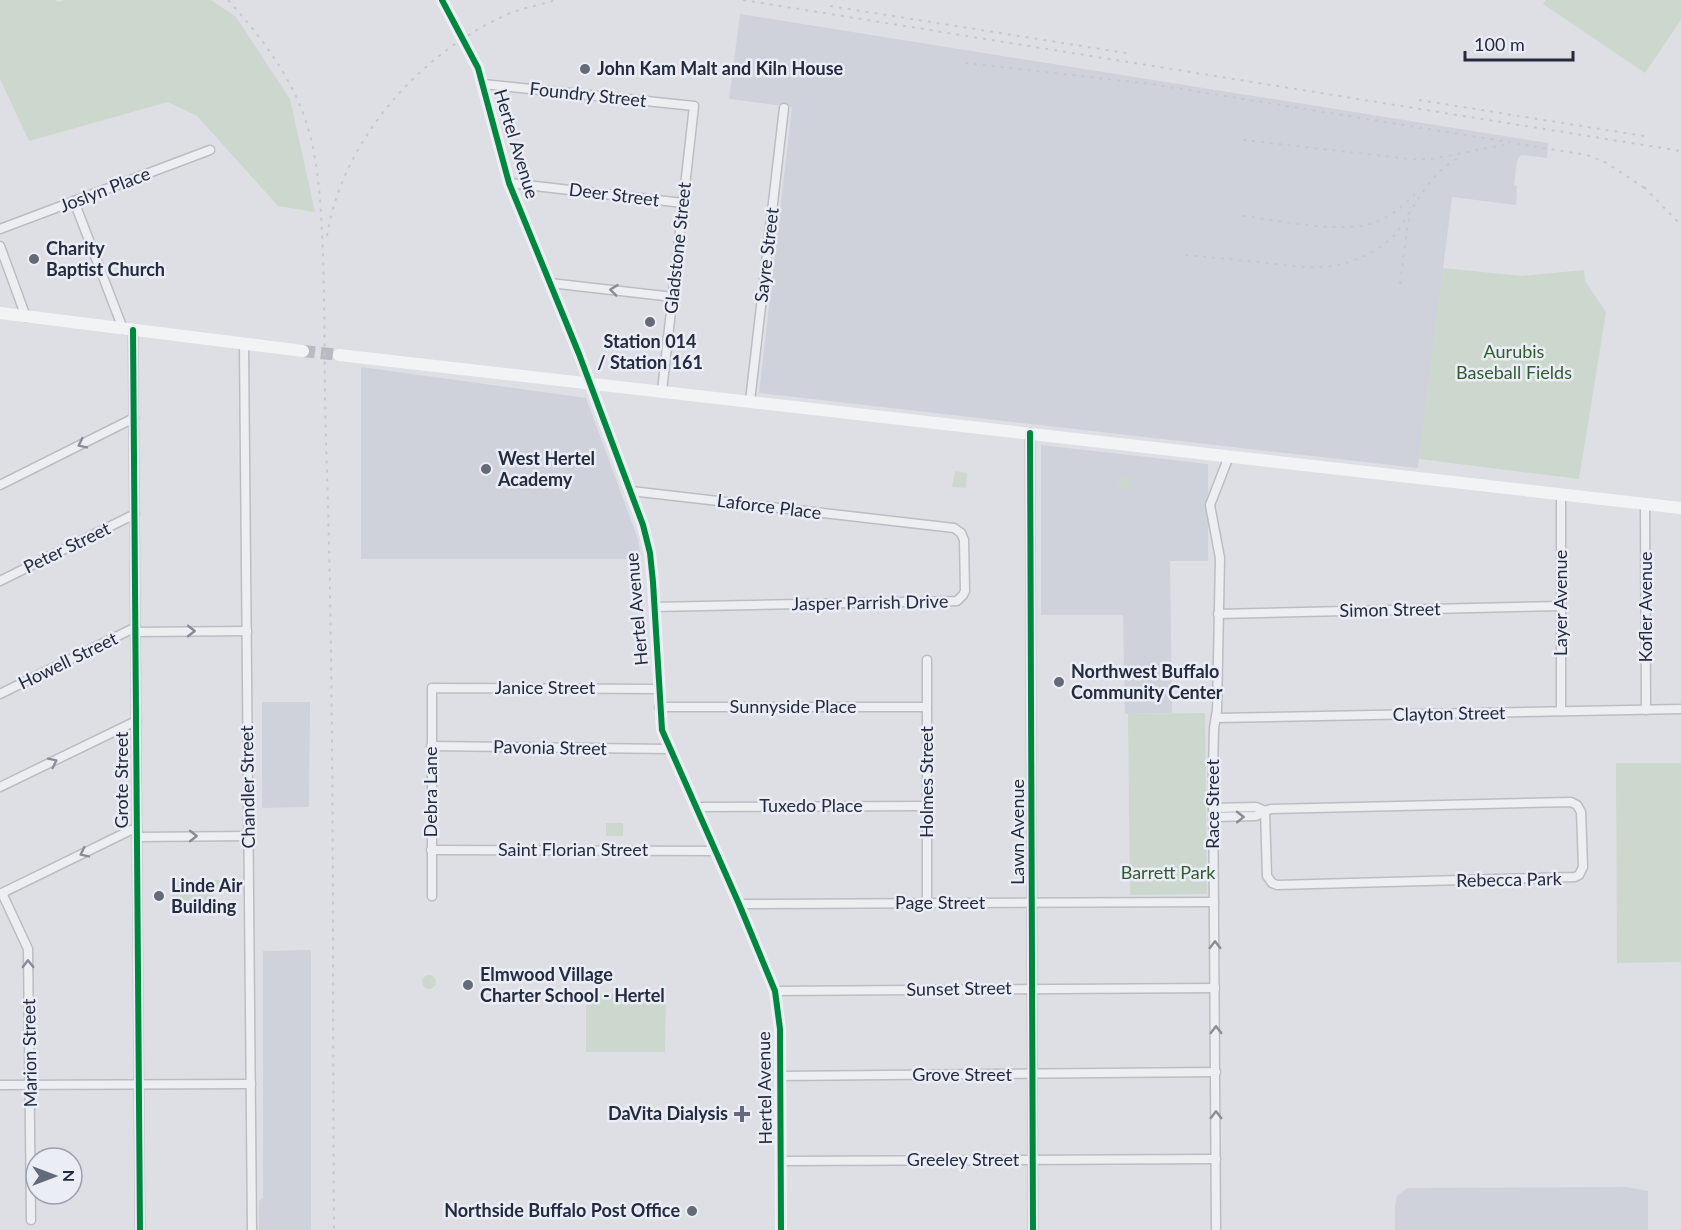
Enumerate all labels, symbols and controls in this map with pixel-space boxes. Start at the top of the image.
scale bar [1465,24,1573,62]
text: 100 m [1474,33,1525,55]
place label: John Kam Malt and Kiln House [597,57,844,79]
marker: John Kam Malt and Kiln House [578,62,592,76]
street label: Foundry Street [529,77,648,111]
street label: Hertel Avenue [490,86,544,201]
street label: Joslyn Place [56,162,153,216]
street label: Deer Street [568,178,661,211]
street label: Gladstone Street [659,180,695,315]
street label: Sayre Street [749,206,783,304]
place label: Charity Baptist Church [46,237,165,280]
marker: Charity Baptist Church [27,252,41,266]
one-way arrow [610,284,619,297]
marker: Station 014 / Station 161 [643,315,657,329]
place label: Station 014 / Station 161 [597,330,703,373]
park label: Aurubis Baseball Fields [1456,340,1572,383]
one-way arrow [77,437,88,448]
place label: West Hertel Academy [497,447,595,490]
marker: West Hertel Academy [479,462,493,476]
street label: Laforce Place [716,489,823,523]
street label: Peter Street [20,516,114,578]
street label: Layer Avenue [1549,550,1571,656]
street label: Kofler Avenue [1634,551,1656,663]
street label: Hertel Avenue [620,552,652,666]
street label: Jasper Parrish Drive [791,590,948,614]
street label: Simon Street [1339,597,1441,621]
one-way arrow [187,625,196,637]
street label: Howell Street [14,626,121,694]
place label: Northwest Buffalo Community Center [1071,660,1223,703]
marker: Northwest Buffalo Community Center [1052,675,1066,689]
street label: Janice Street [495,676,596,698]
street label: Sunnyside Place [730,695,856,717]
street label: Clayton Street [1392,701,1506,725]
street label: Chandler Street [235,725,259,849]
street label: Holmes Street [915,725,937,838]
street label: Grote Street [110,731,132,829]
street label: Pavonia Street [493,735,608,759]
street label: Debra Lane [419,747,441,837]
one-way arrow [46,757,57,769]
street label: Race Street [1201,758,1223,849]
street label: Lawn Avenue [1006,779,1028,885]
street label: Tuxedo Place [759,794,863,816]
one-way arrow [1236,810,1245,823]
one-way arrow [188,830,197,843]
street label: Saint Florian Street [498,838,649,860]
one-way arrow [79,846,90,858]
park label: Barrett Park [1121,861,1216,883]
street label: Rebecca Park [1456,867,1563,891]
place label: Linde Air Building [171,874,243,917]
marker: Linde Air Building [152,889,166,903]
street label: Page Street [895,891,986,913]
one-way arrow [1209,940,1221,949]
one-way arrow [22,959,34,968]
place label: Elmwood Village Charter School - Hertel [480,963,665,1006]
street label: Sunset Street [906,976,1012,1000]
marker: Elmwood Village Charter School - Hertel [461,978,475,992]
street label: Marion Street [17,998,41,1107]
one-way arrow [1210,1026,1222,1035]
street label: Hertel Avenue [752,1031,776,1145]
street label: Grove Street [912,1063,1012,1085]
place label: DaVita Dialysis [608,1102,728,1124]
marker: DaVita Dialysis [733,1105,751,1123]
one-way arrow [1210,1111,1222,1120]
north arrow [24,1146,84,1206]
street label: Greeley Street [907,1148,1020,1170]
text: N [60,1170,79,1182]
place label: Northside Buffalo Post Office [444,1199,680,1221]
marker: Northside Buffalo Post Office [685,1204,699,1218]

